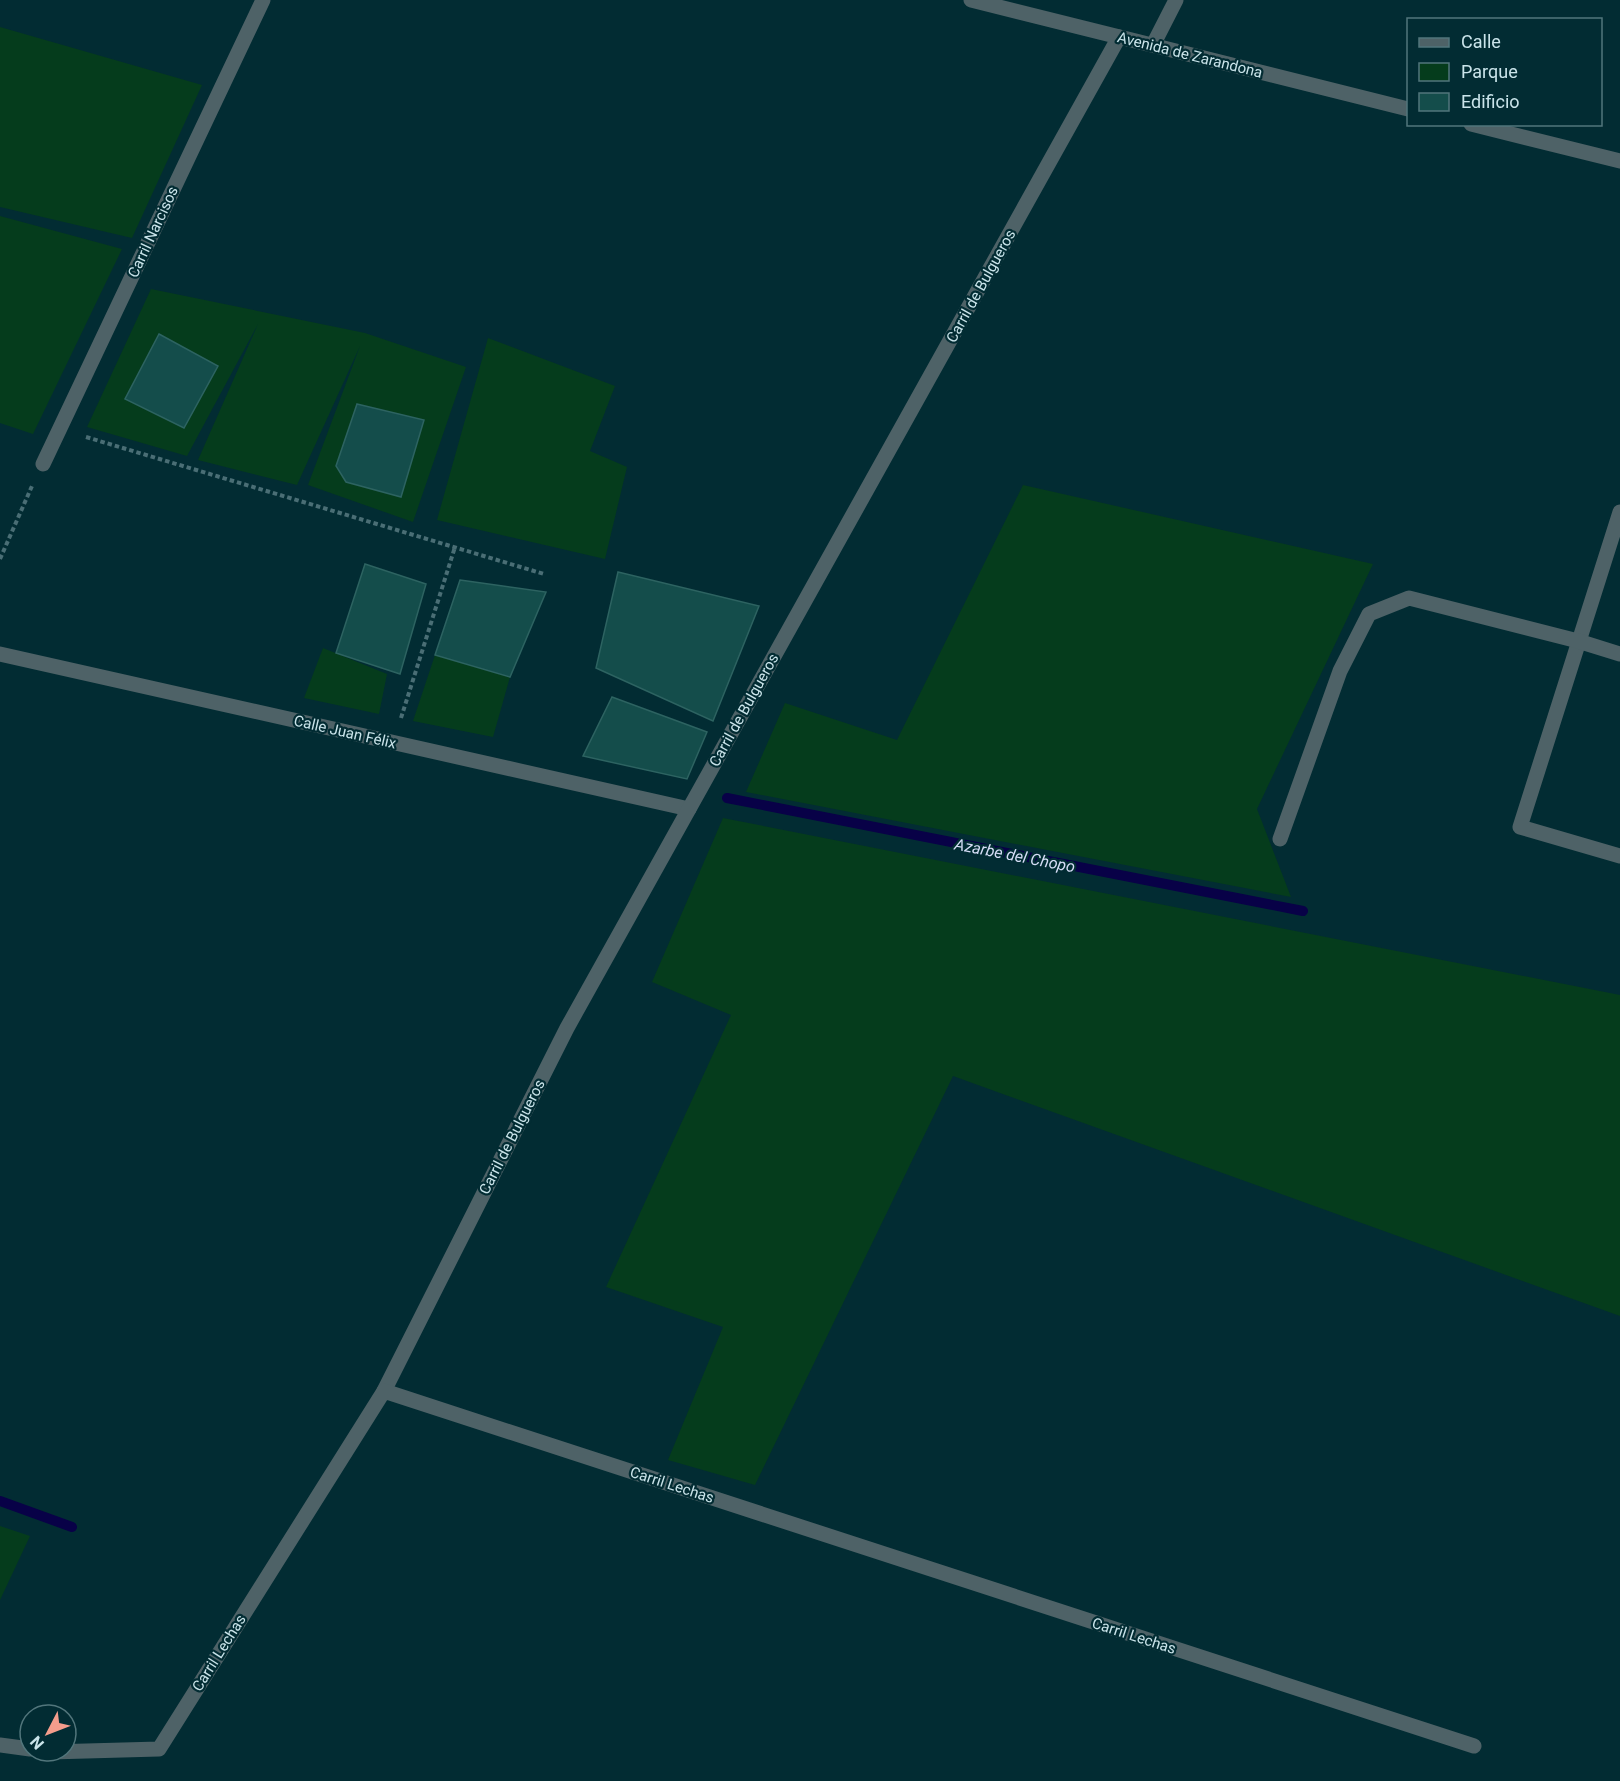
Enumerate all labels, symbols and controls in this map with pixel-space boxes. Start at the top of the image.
legend [1407,18,1602,126]
street label: Avenida de Zarandona [1116,28,1264,82]
text: Calle [1461,31,1501,52]
text: Parque [1461,61,1518,82]
text: Edificio [1461,91,1520,112]
street label: Carril Narcisos [124,184,182,280]
street label: Carril de Bulgueros [942,226,1020,346]
street label: Carril de Bulgueros [705,650,783,770]
street label: Calle Juan Félix [292,711,398,753]
water label: Azarbe del Chopo [952,834,1077,877]
street label: Carril de Bulgueros [475,1077,549,1197]
street label: Carril Lechas [628,1463,716,1507]
street label: Carril Lechas [188,1611,250,1695]
street label: Carril Lechas [1090,1614,1178,1658]
north arrow [18,1703,78,1763]
text: N [26,1732,48,1753]

